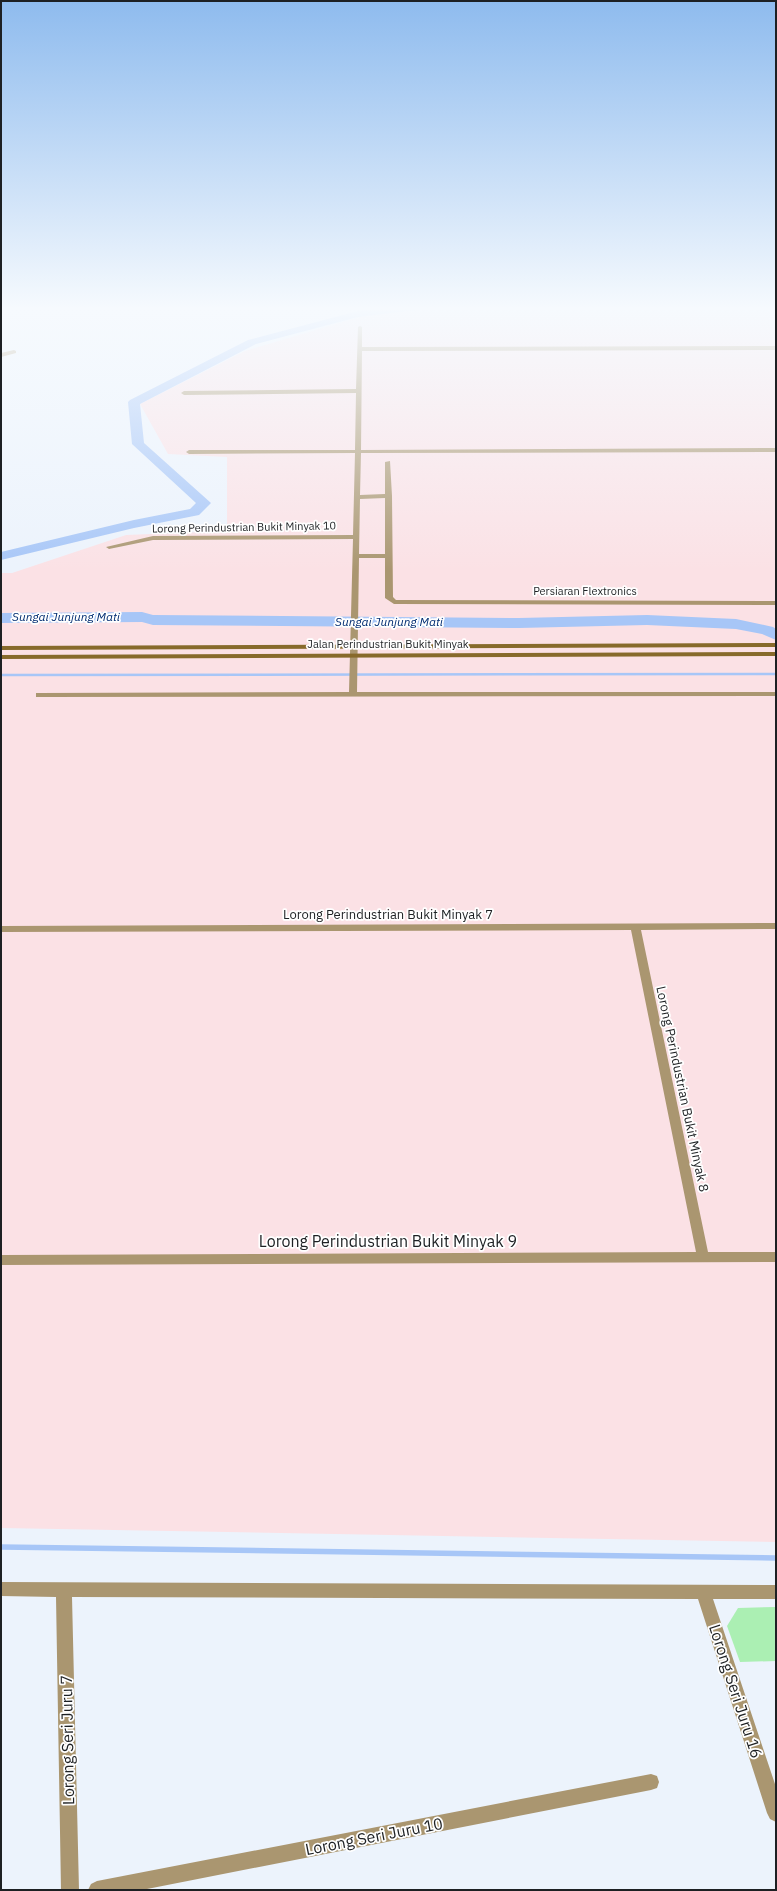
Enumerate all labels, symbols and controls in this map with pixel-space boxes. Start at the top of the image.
street label: Lorong Perindustrian Bukit Minyak 10 [152,518,336,536]
street label: Persiaran Flextronics [533,584,637,598]
water label: Sungai Junjung Mati [12,609,121,624]
water label: Sungai Junjung Mati [335,614,444,629]
street label: Jalan Perindustrian Bukit Minyak [307,637,469,651]
street label: Lorong Perindustrian Bukit Minyak 7 [283,906,493,923]
street label: Lorong Perindustrian Bukit Minyak 8 [652,985,713,1194]
street label: Lorong Perindustrian Bukit Minyak 9 [259,1231,517,1251]
street label: Lorong Seri Juru 16 [705,1621,767,1761]
street label: Lorong Seri Juru 7 [56,1675,78,1805]
street label: Lorong Seri Juru 10 [303,1813,445,1859]

